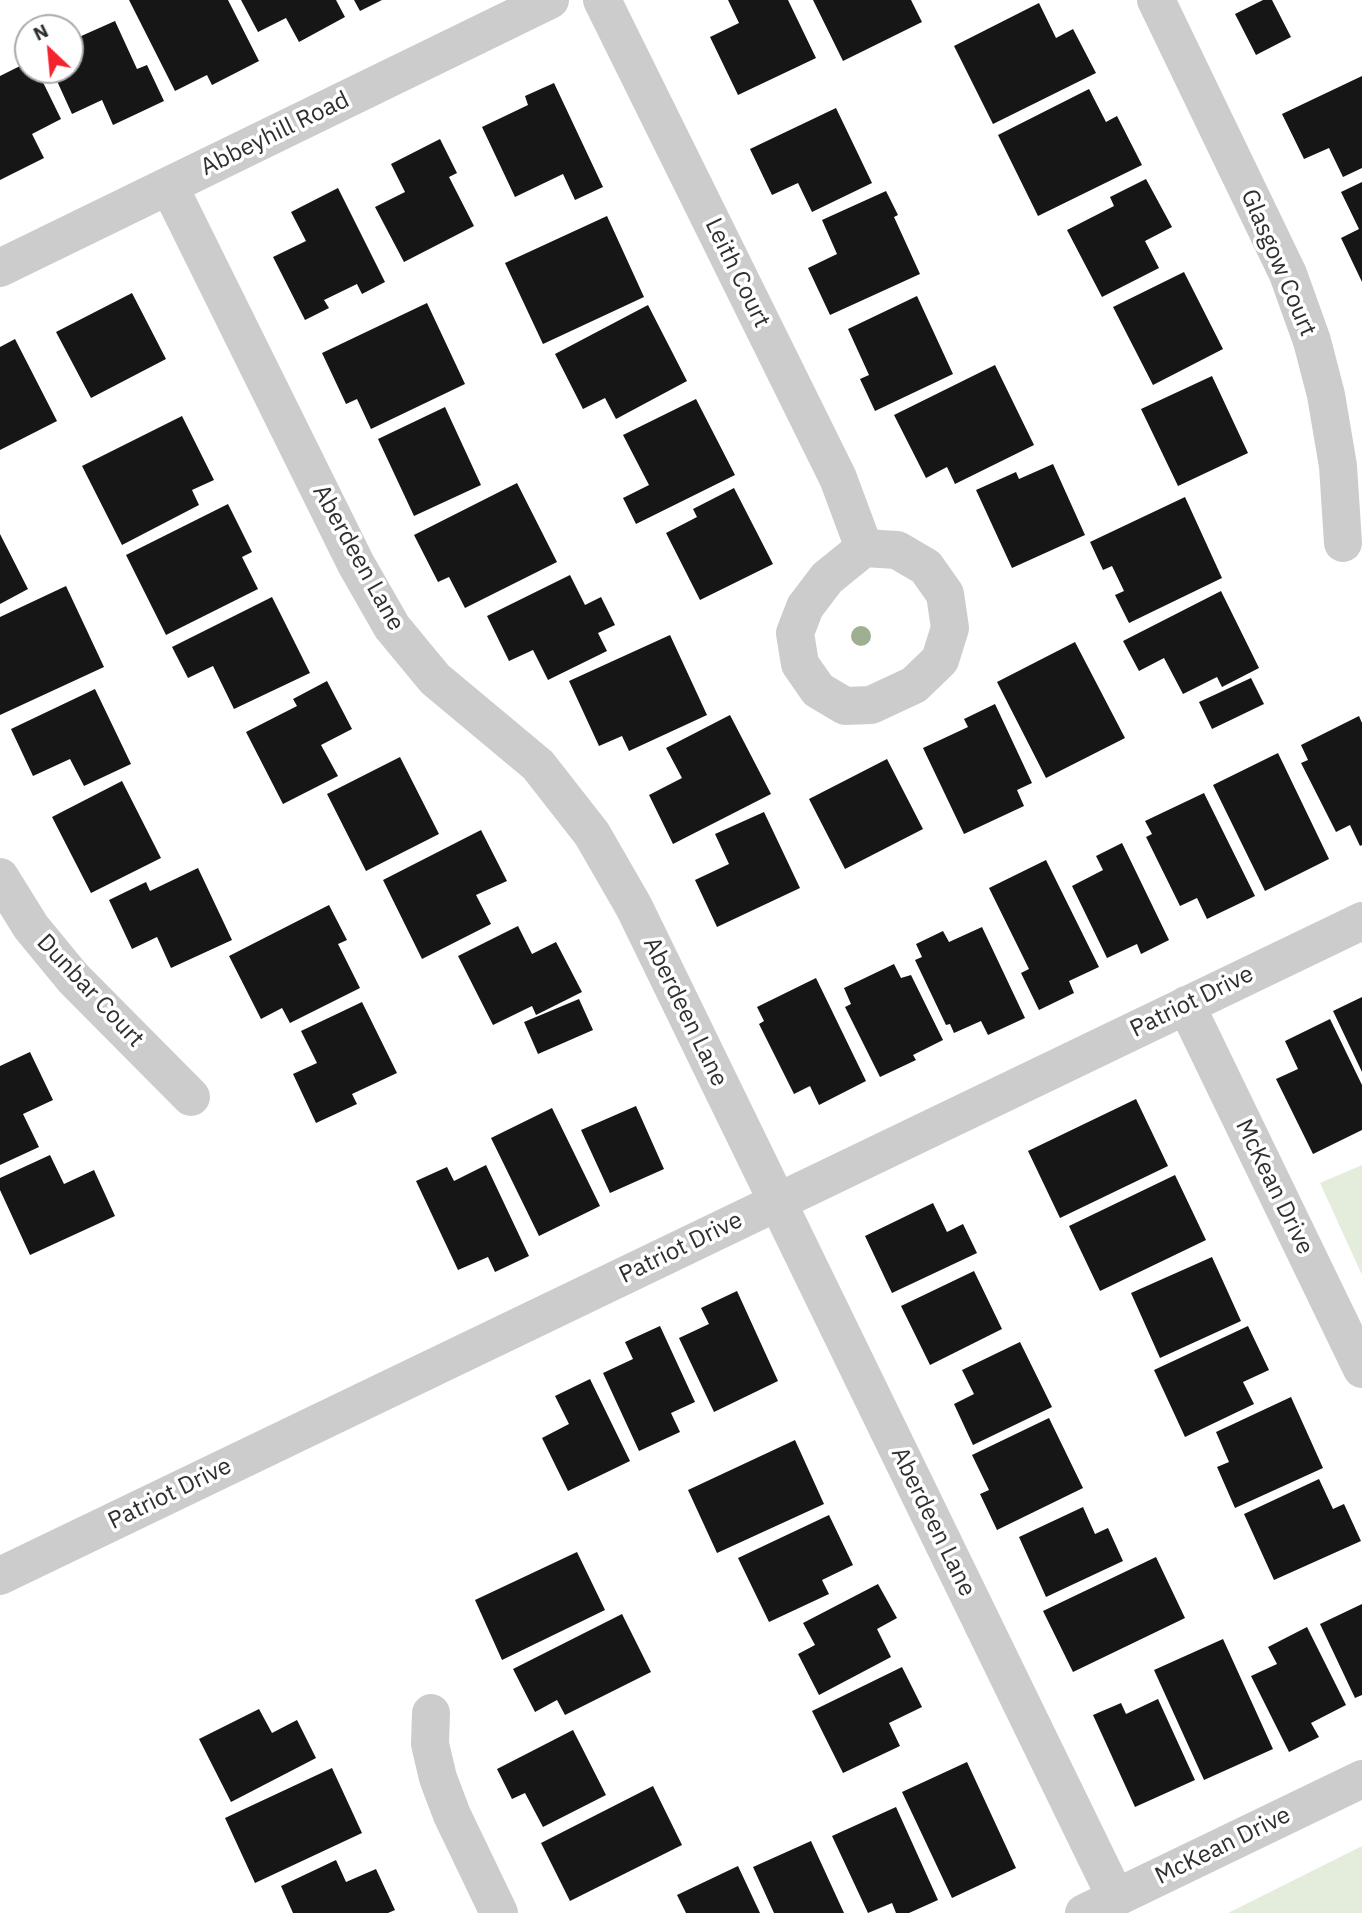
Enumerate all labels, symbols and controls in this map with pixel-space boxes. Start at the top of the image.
north arrow [14,14,84,84]
text: N [29,18,52,46]
street label: Abbeyhill Road [196,86,354,182]
street label: Glasgow Court [1234,185,1322,341]
street label: Leith Court [698,214,776,332]
street label: Aberdeen Lane [306,480,410,636]
street label: Dunbar Court [30,929,150,1053]
street label: Aberdeen Lane [636,933,734,1091]
street label: Patriot Drive [1126,960,1258,1044]
street label: McKean Drive [1229,1115,1319,1259]
street label: Patriot Drive [615,1206,747,1290]
street label: Aberdeen Lane [884,1443,982,1601]
street label: Patriot Drive [104,1452,236,1536]
street label: McKean Drive [1151,1801,1295,1891]

